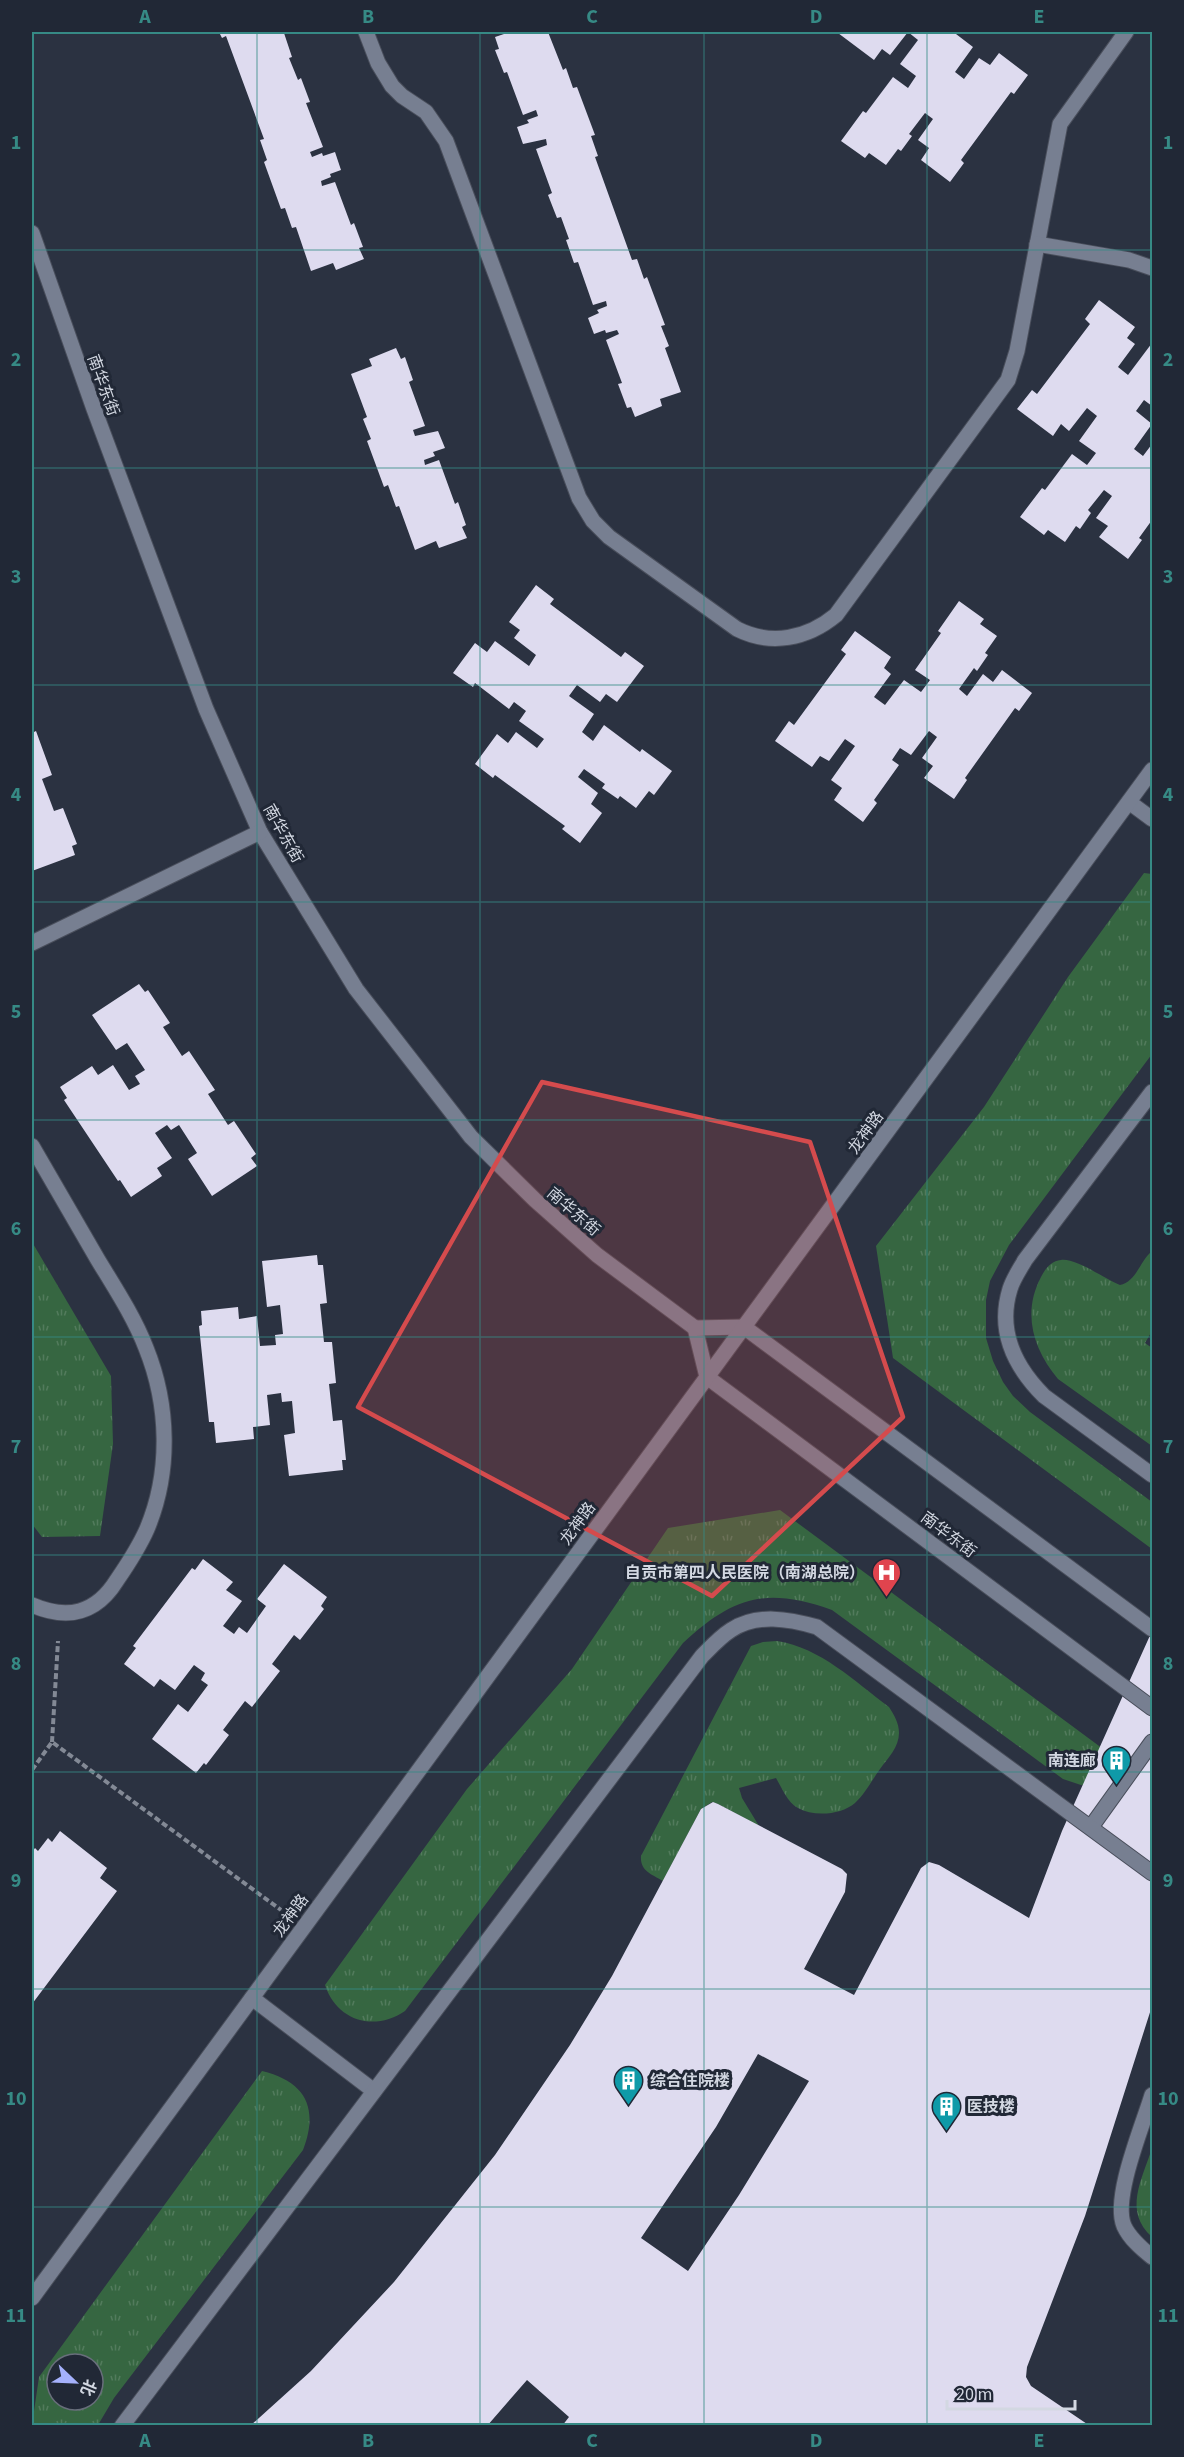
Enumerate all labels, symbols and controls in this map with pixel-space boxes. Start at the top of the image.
text: A [138,3,151,31]
text: B [362,3,374,31]
text: C [586,3,598,31]
text: D [810,3,822,31]
text: E [1034,3,1044,31]
text: 1 [11,129,21,157]
text: 1 [1163,129,1173,157]
text: 2 [11,346,21,374]
text: 2 [1163,346,1173,374]
street label: 南华东街 [82,352,124,419]
text: 3 [11,563,21,591]
text: 3 [1163,563,1173,591]
text: 4 [11,781,22,809]
text: 4 [1163,781,1174,809]
street label: 南华东街 [258,800,308,867]
text: 5 [11,998,21,1026]
text: 5 [1163,998,1173,1026]
street label: 龙神路 [843,1107,889,1158]
street label: 南华东街 [542,1182,605,1241]
text: 6 [11,1215,21,1243]
text: 6 [1163,1215,1173,1243]
text: 7 [11,1433,21,1461]
text: 7 [1163,1433,1173,1461]
street label: 龙神路 [555,1498,601,1549]
street label: 南华东街 [916,1507,981,1563]
hospital icon: 自贡市第四人民医院（南湖总院） [870,1556,902,1598]
place label: 自贡市第四人民医院（南湖总院） [625,1562,865,1584]
text: 8 [11,1650,21,1678]
text: 8 [1163,1650,1173,1678]
building icon: 南连廊 [1101,1744,1133,1786]
place label: 南连廊 [1048,1750,1096,1772]
text: 9 [11,1867,21,1895]
text: 9 [1163,1867,1173,1895]
street label: 龙神路 [268,1890,314,1941]
building icon: 综合住院楼 [613,2064,645,2106]
place label: 综合住院楼 [650,2070,730,2092]
text: 10 [5,2085,27,2113]
text: 10 [1157,2085,1179,2113]
building icon: 医技楼 [930,2090,962,2132]
place label: 医技楼 [967,2096,1015,2118]
text: 11 [5,2302,27,2330]
text: 11 [1157,2302,1179,2330]
north arrow [45,2352,105,2412]
scale bar [947,2373,1074,2411]
text: 北 [75,2376,101,2399]
text: 20 m [956,2382,992,2407]
text: A [138,2427,151,2455]
text: B [362,2427,374,2455]
text: C [586,2427,598,2455]
text: D [810,2427,822,2455]
text: E [1034,2427,1044,2455]

